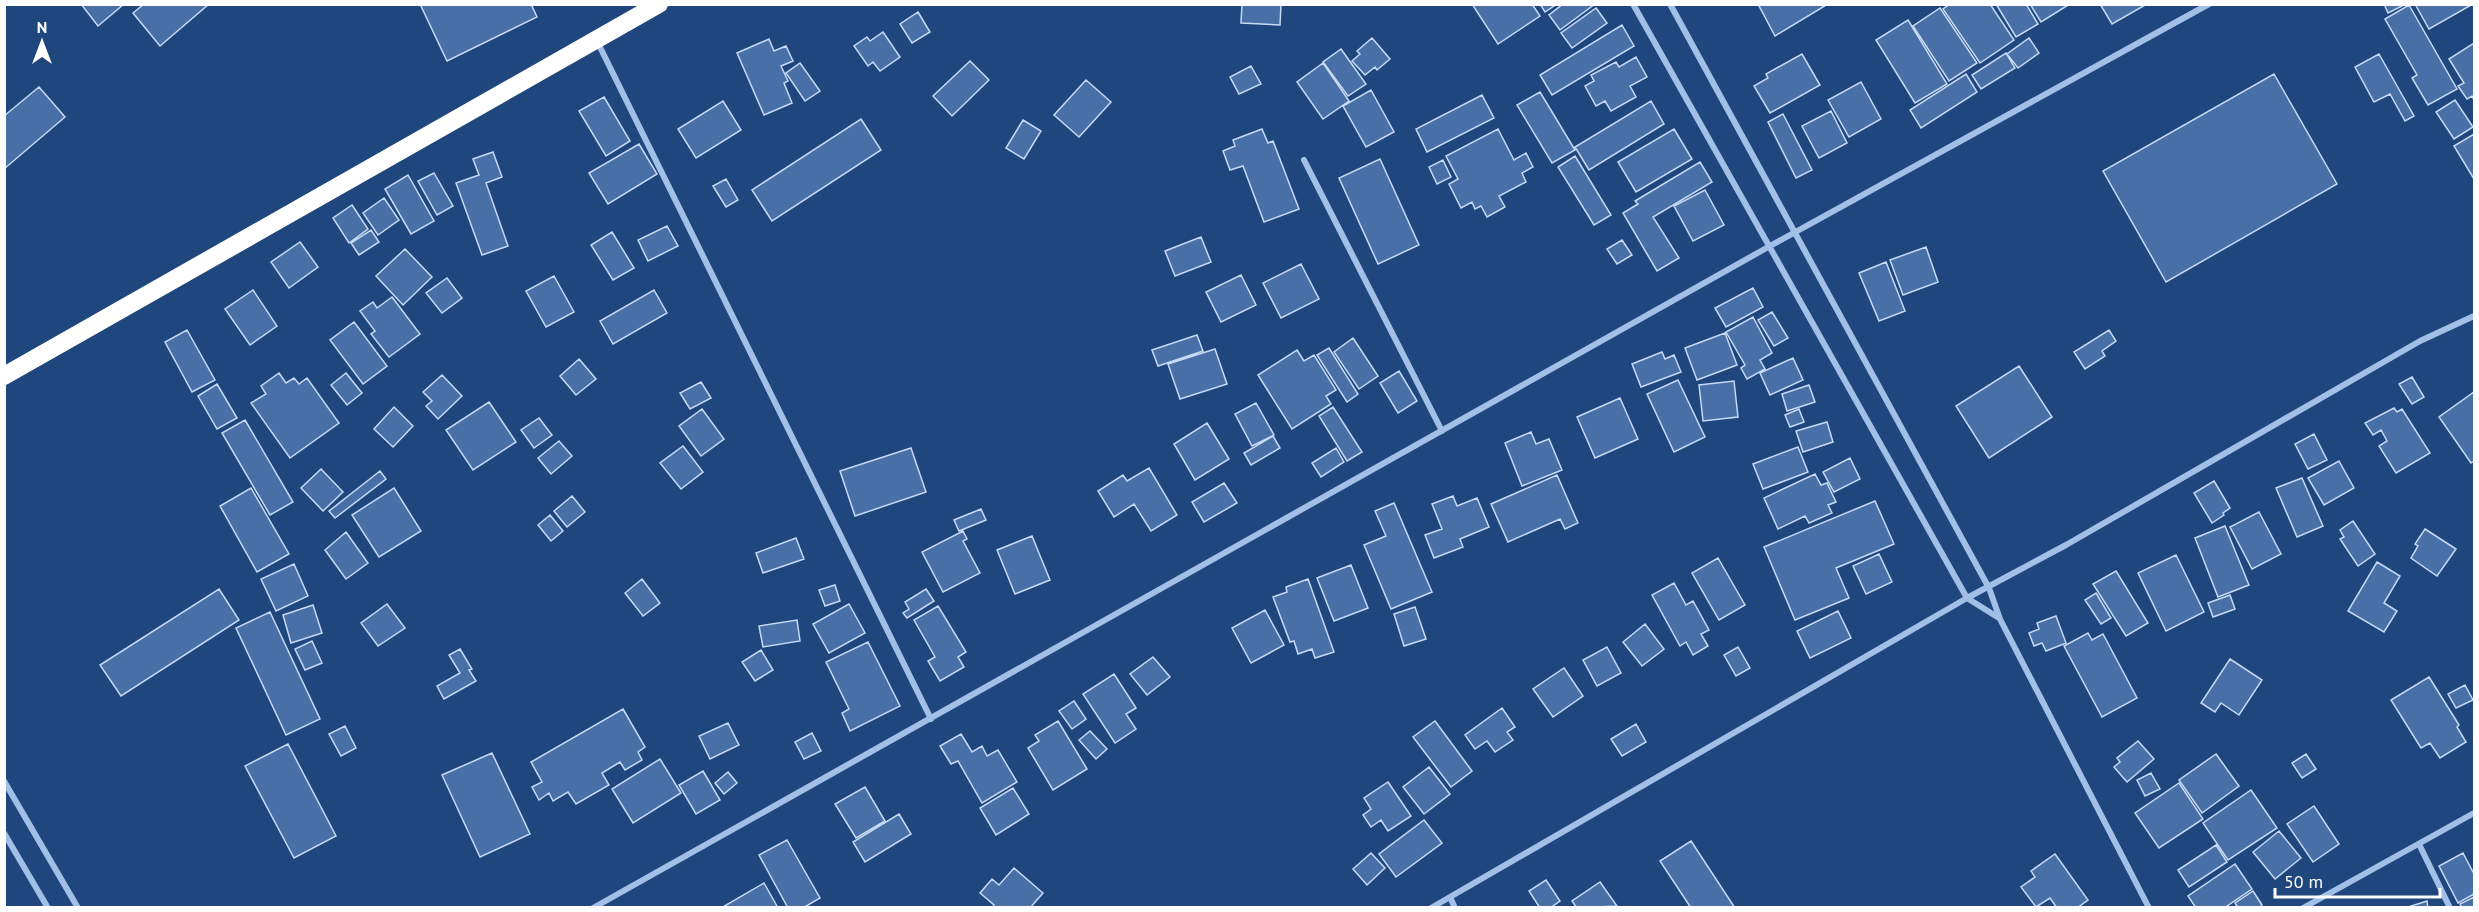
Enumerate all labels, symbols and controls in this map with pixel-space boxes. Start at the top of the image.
north arrow [12,12,72,72]
text: N [37,17,47,37]
scale bar [2275,861,2440,899]
text: 50 m [2284,870,2323,893]

